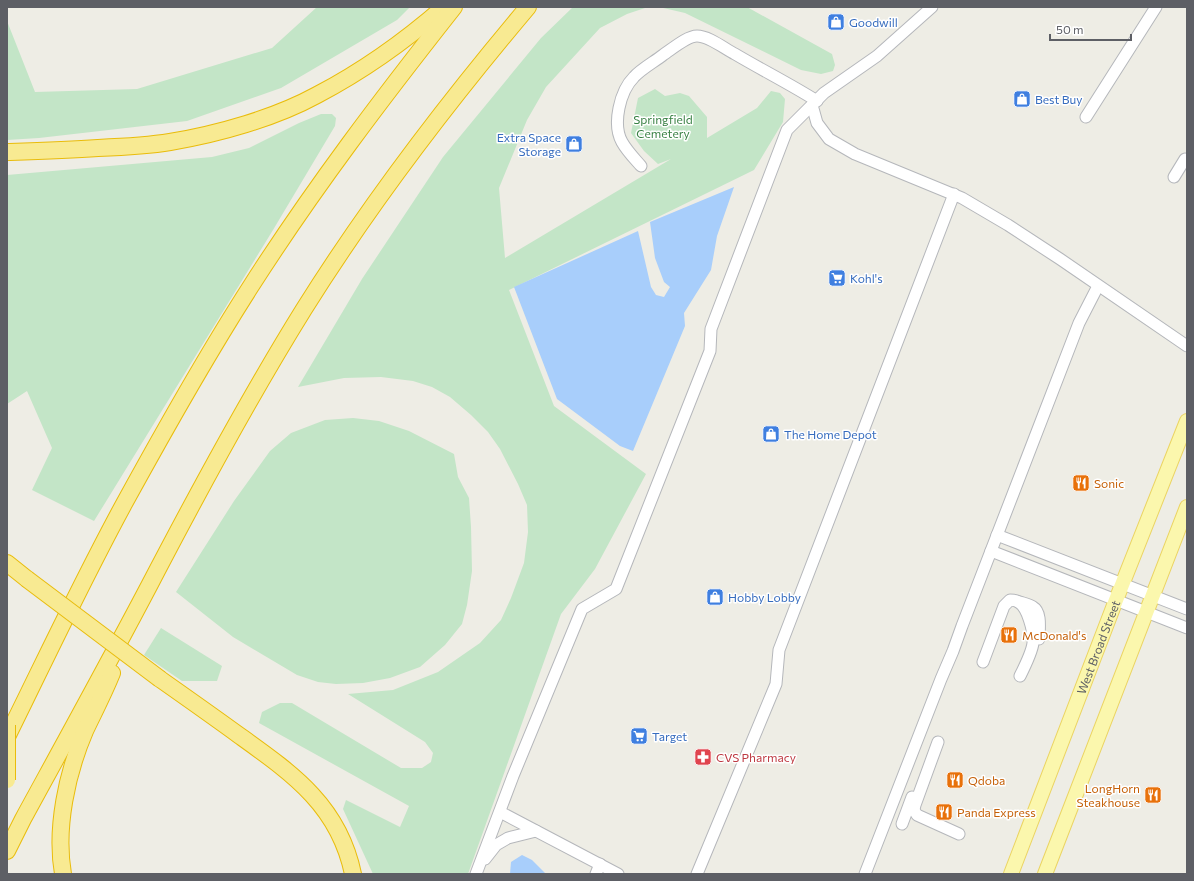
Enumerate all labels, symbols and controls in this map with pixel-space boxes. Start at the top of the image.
shop icon: Goodwill [826,12,846,32]
place label: Goodwill [849,15,898,29]
scale bar [1050,16,1131,42]
text: 50 m [1056,22,1084,36]
shop icon: Best Buy [1012,89,1032,109]
place label: Best Buy [1035,92,1082,106]
park label: Springfield Cemetery [633,112,693,140]
place label: Extra Space Storage [497,130,561,158]
shop icon: Extra Space Storage [564,134,584,154]
supermarket icon: Kohl's [827,268,847,288]
place label: Kohl's [850,271,883,285]
shop icon: The Home Depot [761,424,781,444]
place label: The Home Depot [784,427,877,441]
restaurant icon: Sonic [1071,473,1091,493]
place label: Sonic [1094,476,1124,490]
shop icon: Hobby Lobby [705,587,725,607]
place label: Hobby Lobby [728,590,801,604]
street label: West Broad Street [1074,598,1122,696]
restaurant icon: McDonald's [999,625,1019,645]
place label: McDonald's [1022,628,1086,642]
supermarket icon: Target [629,726,649,746]
place label: Target [652,729,687,743]
pharmacy icon: CVS Pharmacy [693,747,713,767]
place label: CVS Pharmacy [716,750,796,764]
restaurant icon: Qdoba [945,770,965,790]
place label: Qdoba [968,773,1005,787]
place label: LongHorn Steakhouse [1077,781,1140,809]
restaurant icon: LongHorn Steakhouse [1143,785,1163,805]
restaurant icon: Panda Express [934,802,954,822]
place label: Panda Express [957,805,1036,819]

